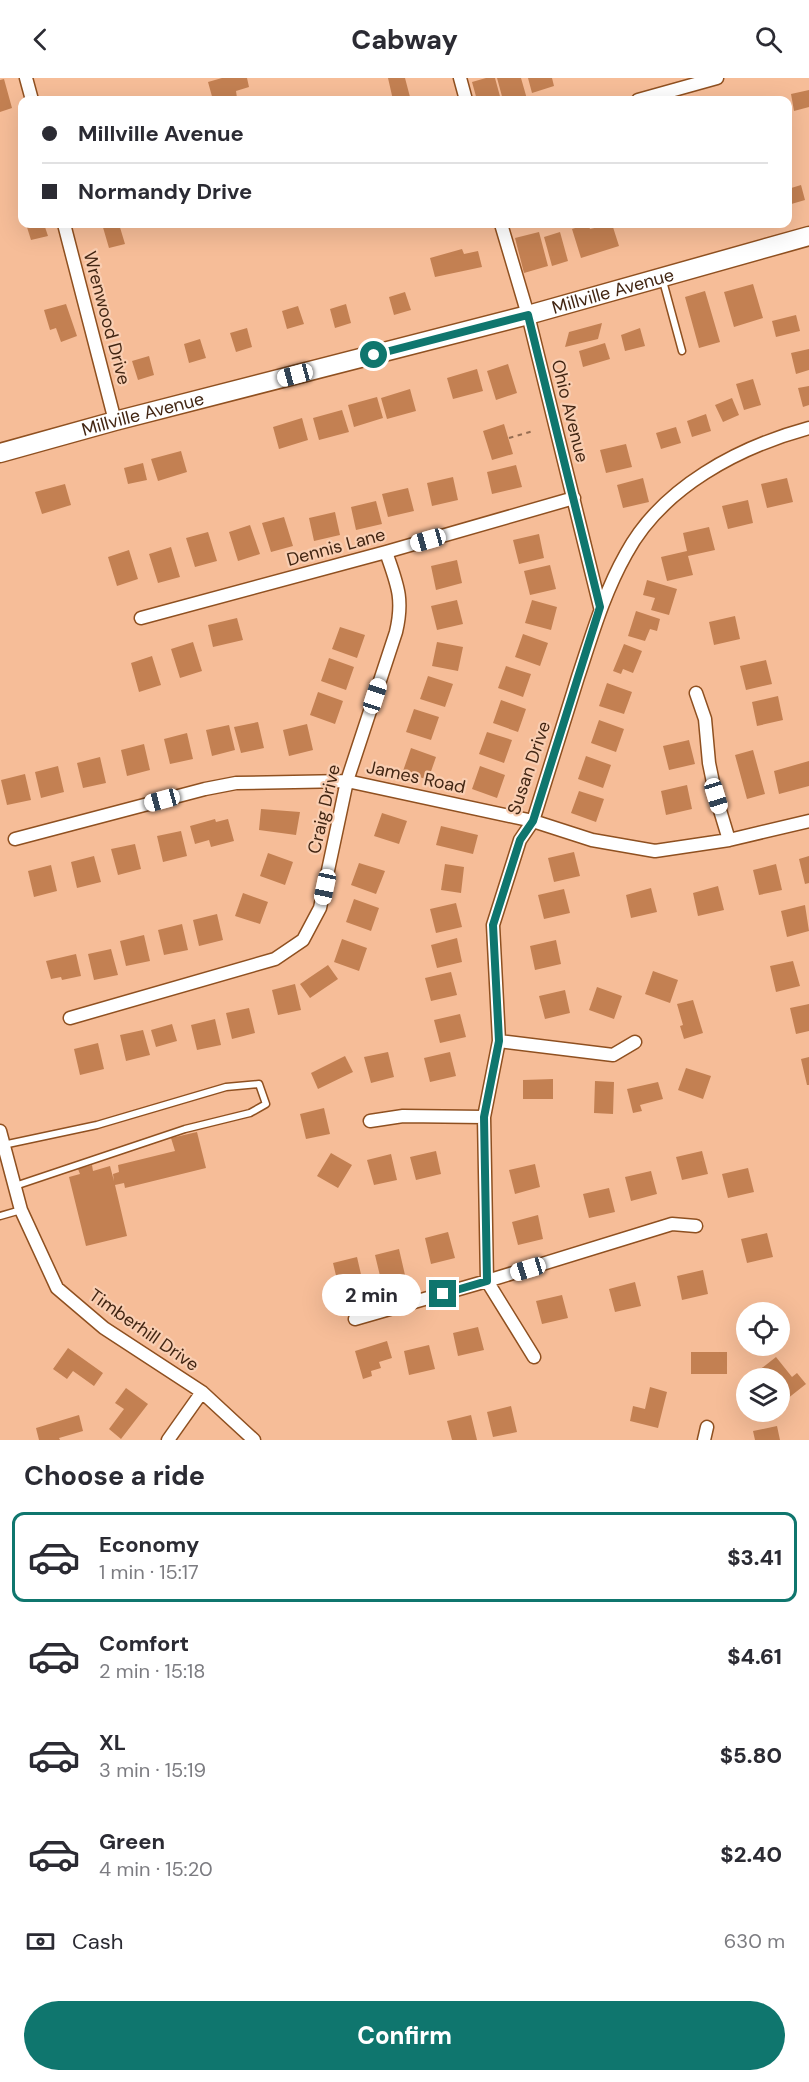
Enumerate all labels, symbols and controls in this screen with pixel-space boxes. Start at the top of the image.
text: Cabway [351,22,458,57]
icon: back [24,23,57,56]
icon: search [752,23,785,56]
text: Millville Avenue [78,119,244,148]
text: Normandy Drive [78,177,252,206]
street label: Wrenwood Drive [78,249,136,387]
street label: Millville Avenue [549,263,677,320]
route start [360,341,387,368]
street label: Ohio Avenue [546,357,594,465]
car [275,362,315,388]
street label: Millville Avenue [79,387,207,442]
street label: Dennis Lane [284,522,388,572]
car [408,526,448,554]
car [361,676,389,716]
street label: Susan Drive [502,718,556,818]
street label: James Road [364,755,468,799]
street label: Craig Drive [302,762,346,856]
car [702,776,730,816]
car [142,787,182,813]
car [312,868,338,906]
car [508,1255,548,1283]
callout: 2 min [323,1273,422,1315]
route end [429,1280,456,1307]
text: 2 min [345,1282,398,1308]
street label: Timberhill Drive [84,1283,204,1377]
map controls [736,1302,790,1422]
button: locate [736,1302,790,1356]
button: layers [736,1368,790,1422]
text: Choose a ride [24,1458,205,1493]
icon: car [27,1530,81,1584]
text: Economy [99,1530,199,1559]
text: $3.41 [727,1543,782,1572]
text: 1 min · 15:17 [99,1559,199,1585]
icon: car [27,1629,81,1683]
text: Comfort [99,1629,189,1658]
text: $4.61 [727,1642,782,1671]
text: 2 min · 15:18 [99,1658,205,1684]
icon: car [27,1728,81,1782]
text: XL [99,1728,126,1757]
text: $5.80 [720,1741,782,1770]
text: 3 min · 15:19 [99,1757,206,1783]
icon: car [27,1827,81,1881]
text: Green [99,1827,165,1856]
text: $2.40 [720,1840,782,1869]
text: 4 min · 15:20 [99,1856,213,1882]
icon: cash [24,1925,57,1958]
text: Cash [72,1927,123,1956]
text: 630 m [724,1928,785,1954]
button: Confirm [24,2001,785,2070]

